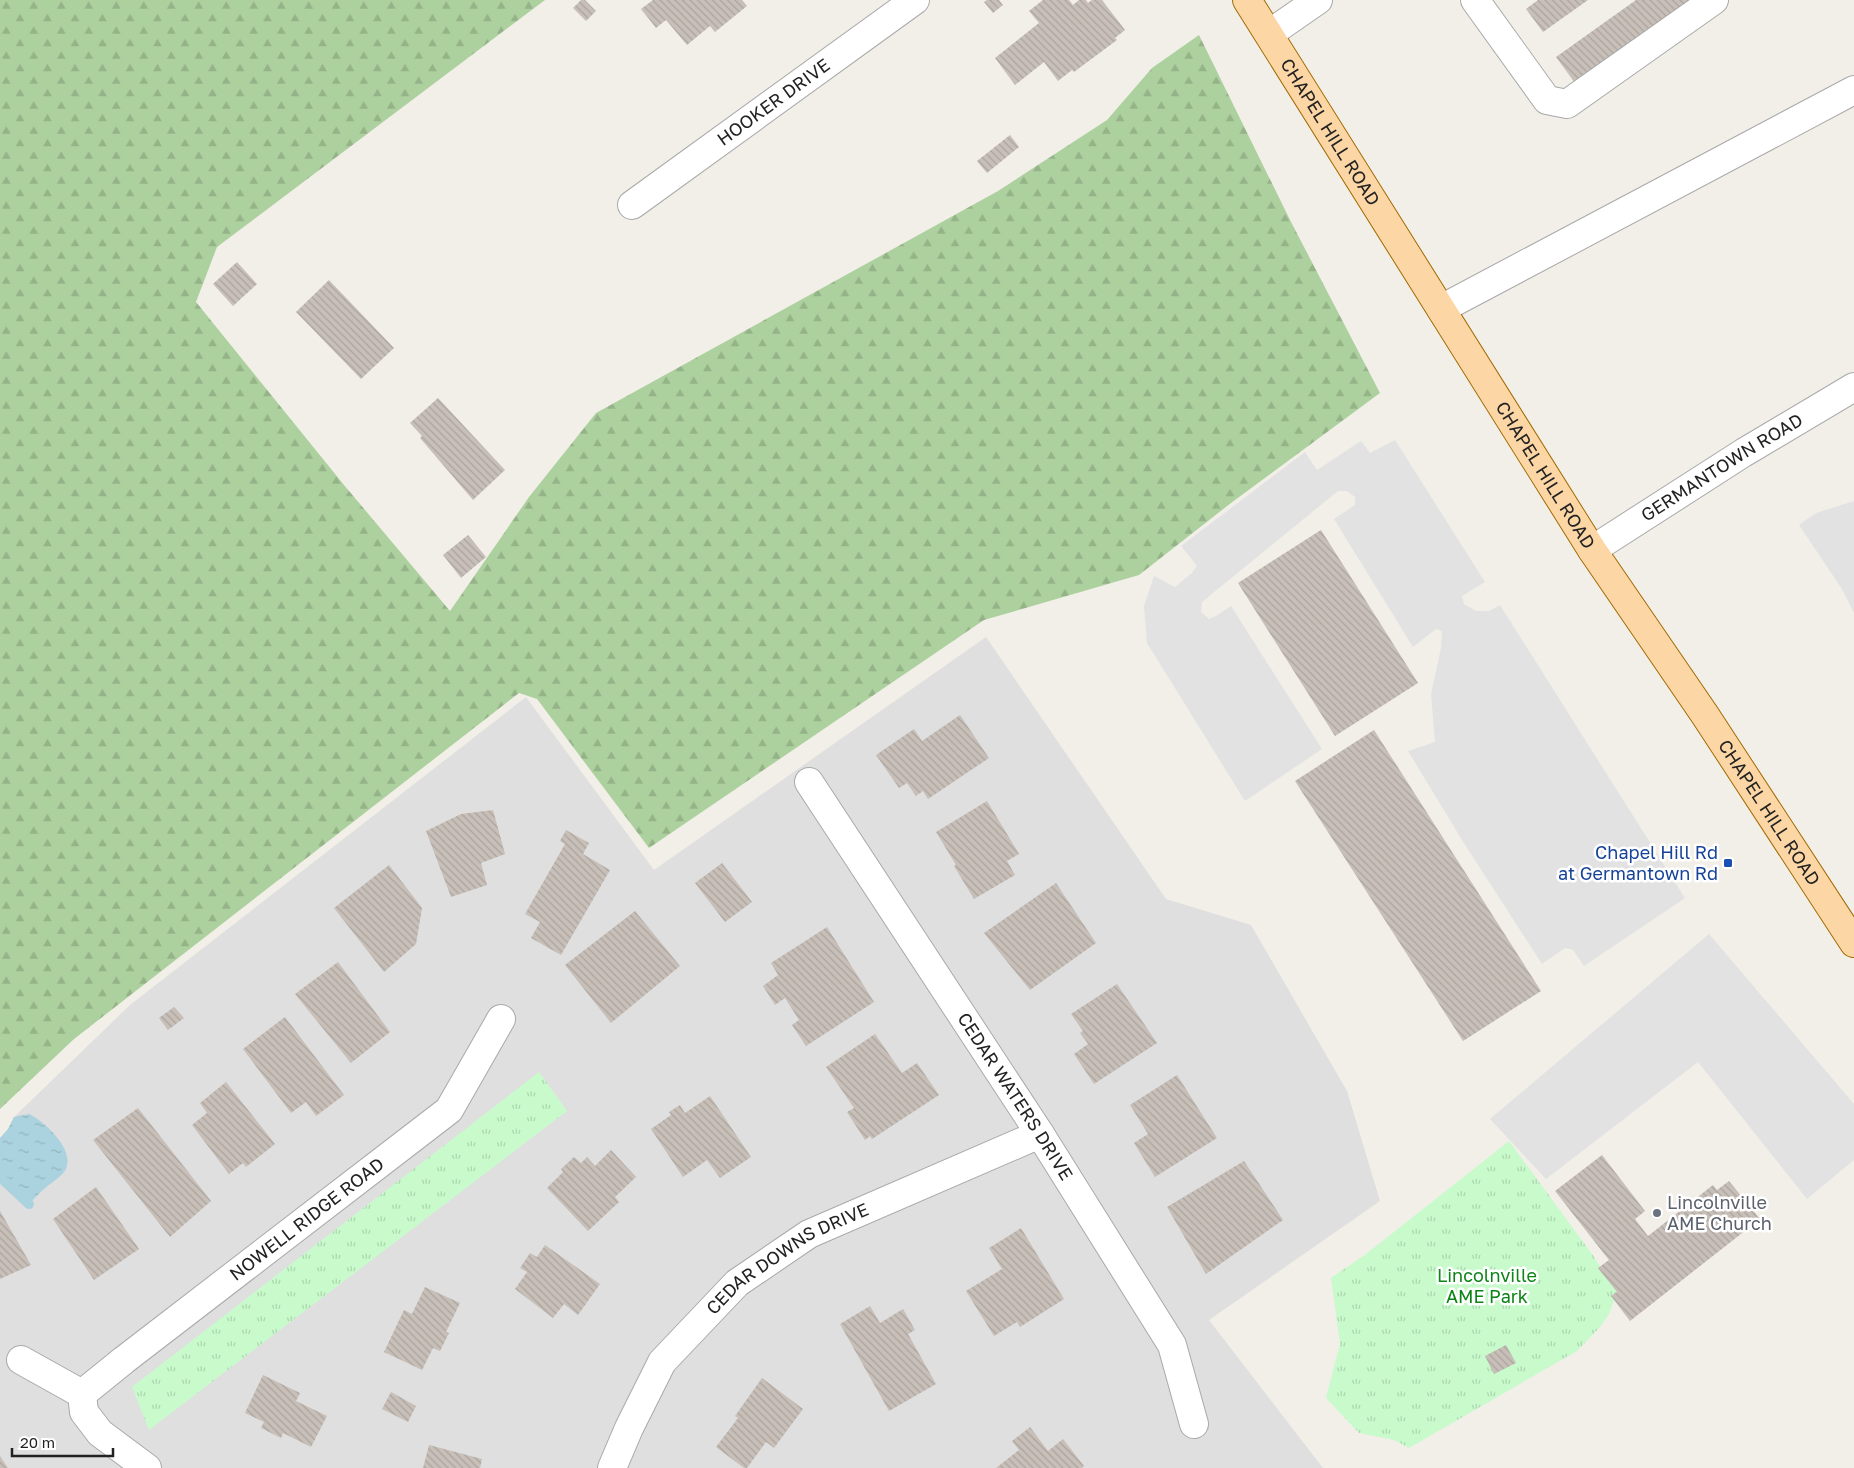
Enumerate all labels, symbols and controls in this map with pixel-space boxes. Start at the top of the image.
street label: HOOKER DRIVE [712,53,834,150]
street label: CHAPEL HILL ROAD [1276,54,1385,209]
street label: CHAPEL HILL ROAD [1492,397,1600,552]
street label: GERMANTOWN ROAD [1637,408,1806,526]
street label: CHAPEL HILL ROAD [1714,735,1825,889]
place label: Chapel Hill Rd at Germantown Rd [1558,841,1718,884]
marker: Chapel Hill Rd at Germantown Rd [1722,857,1734,869]
street label: CEDAR WATERS DRIVE [953,1008,1078,1184]
street label: NOWELL RIDGE ROAD [225,1152,388,1285]
place label: Lincolnville AME Church [1667,1191,1772,1234]
street label: CEDAR DOWNS DRIVE [701,1198,872,1319]
marker: Lincolnville AME Church [1651,1207,1663,1219]
park label: Lincolnville AME Park [1437,1264,1537,1307]
scale bar [12,1426,114,1458]
text: 20 m [20,1433,55,1451]

